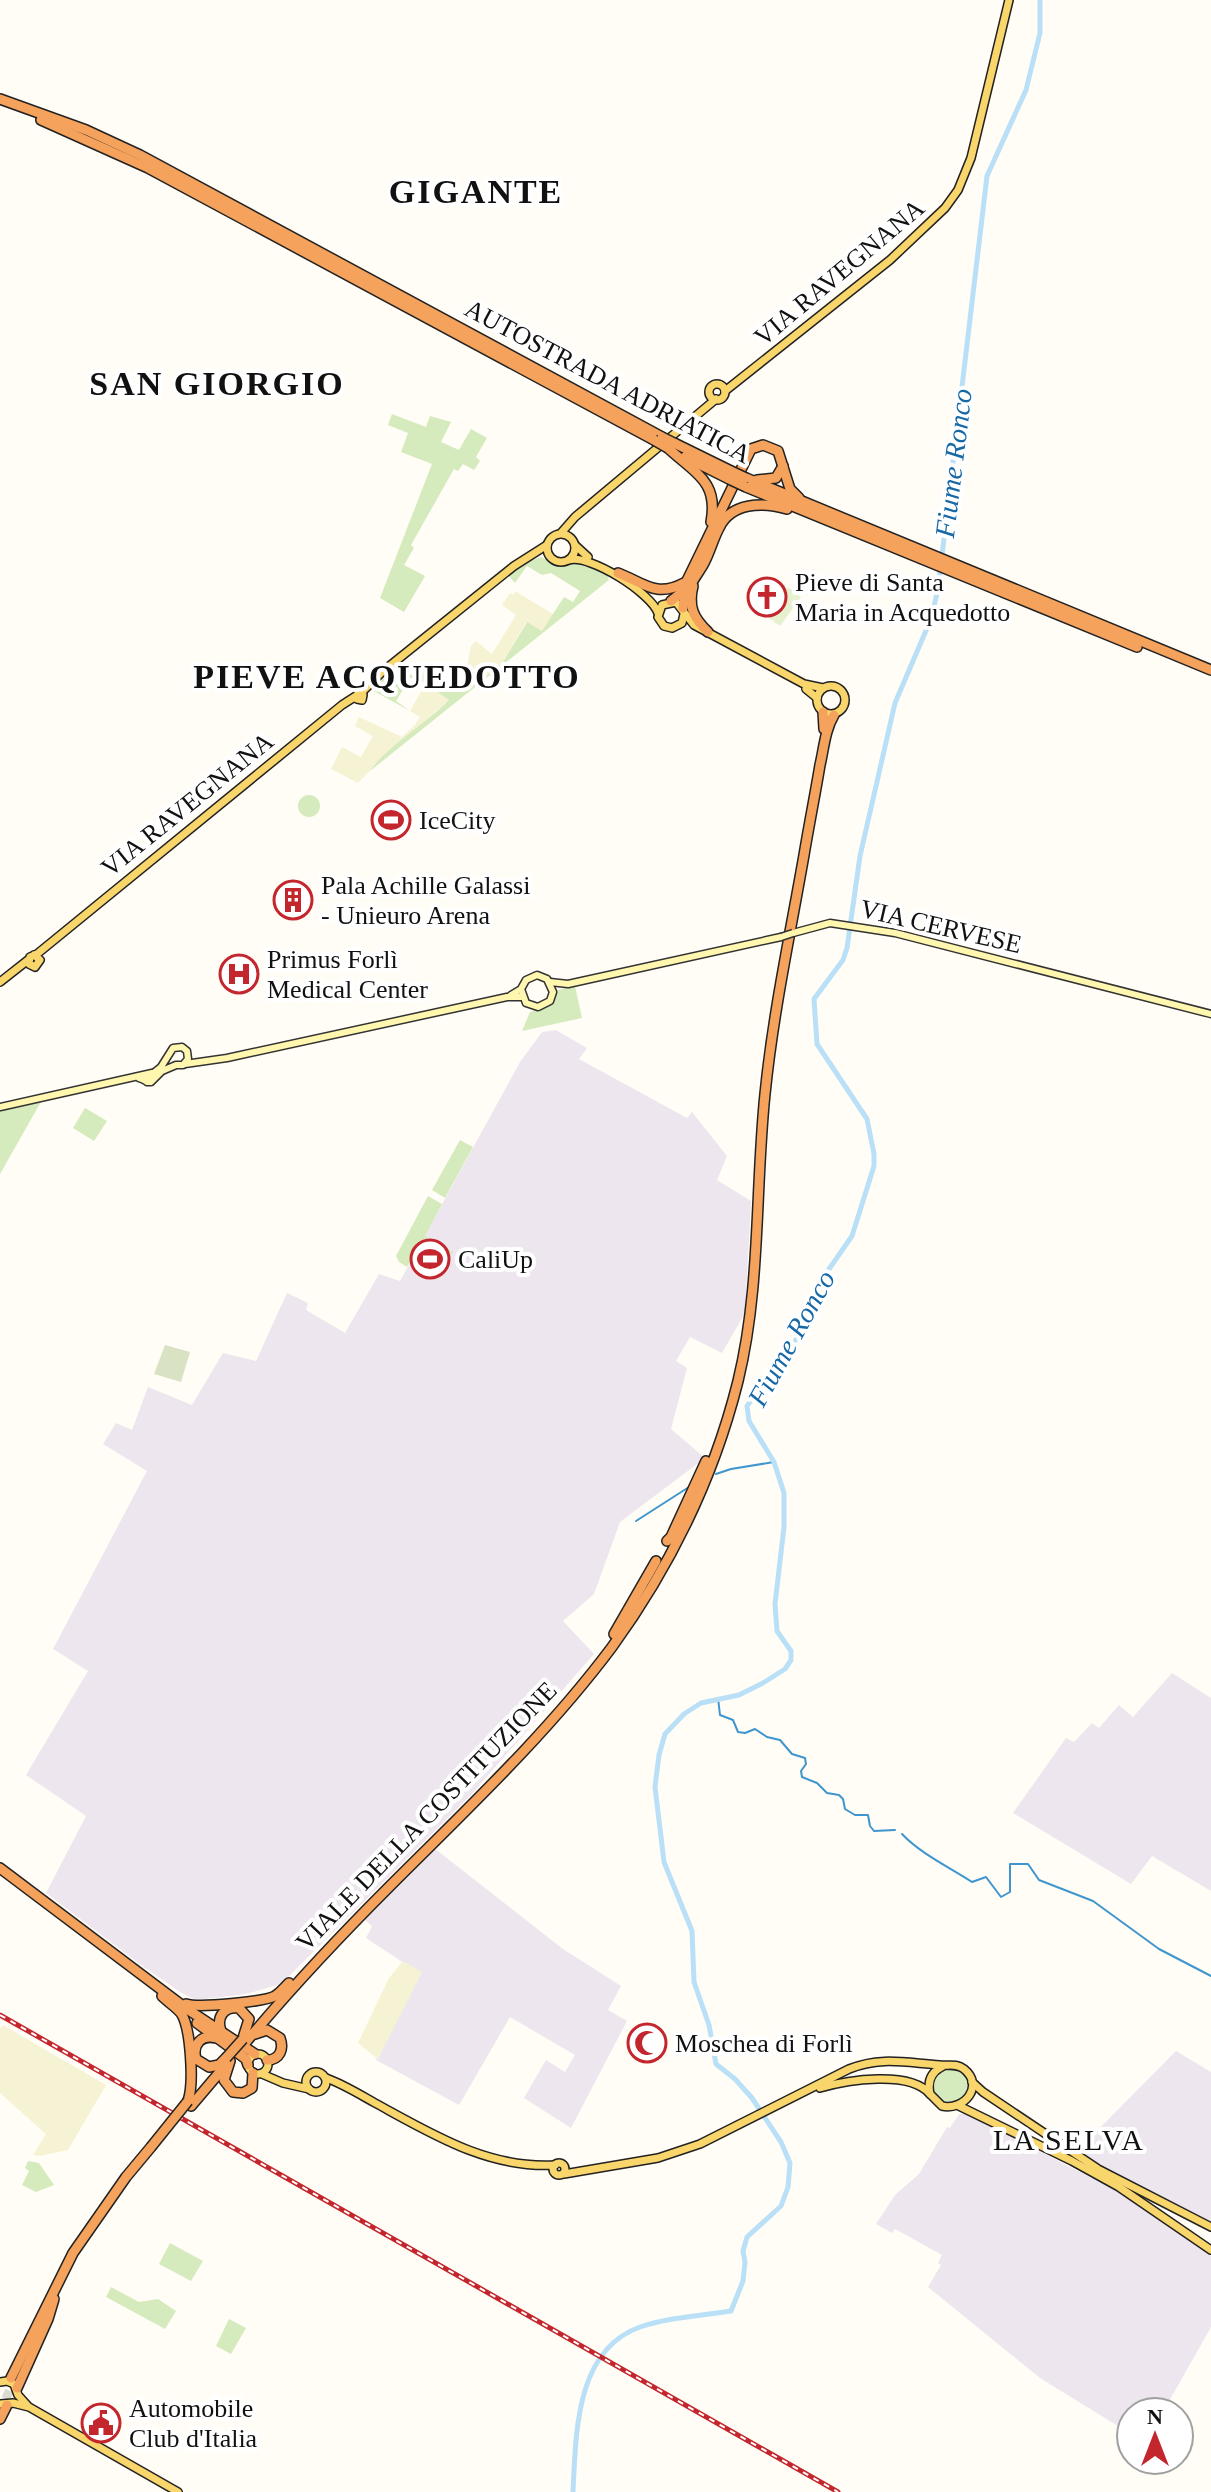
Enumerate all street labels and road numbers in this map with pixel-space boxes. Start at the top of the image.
street label: VIA RAVEGNANA [749,193,930,352]
street label: AUTOSTRADA ADRIATICA [460,294,756,469]
street label: VIA RAVEGNANA [96,726,279,883]
street label: VIA CERVESE [857,894,1024,959]
street label: VIALE DELLA COSTITUZIONE [290,1676,563,1957]

